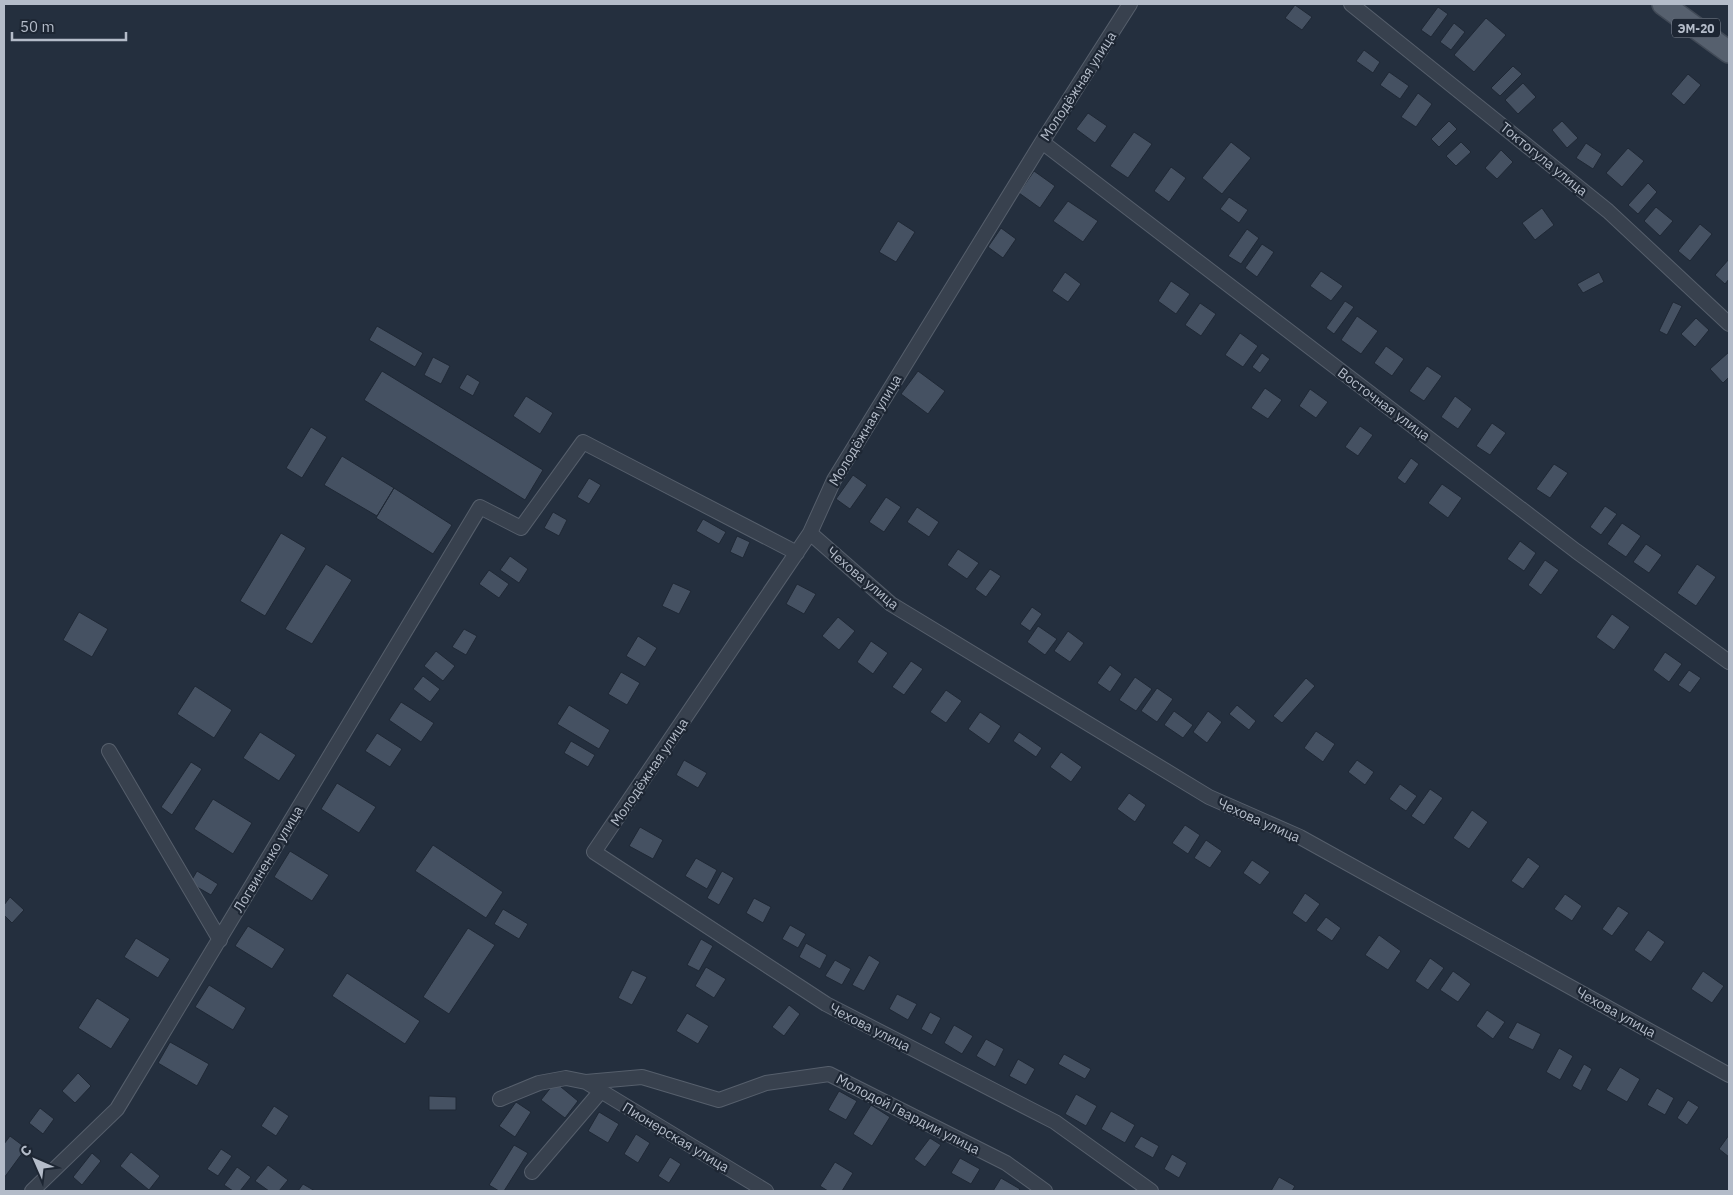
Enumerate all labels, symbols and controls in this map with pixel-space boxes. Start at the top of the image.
scale bar [12,10,126,42]
text: 50 m [20,17,55,36]
road number: ЭМ-20 [1672,18,1720,38]
street label: Молодёжная улица [1036,28,1120,144]
street label: Токтогула улица [1497,118,1592,200]
street label: Восточная улица [1334,363,1434,445]
street label: Молодёжная улица [825,371,906,489]
street label: Чехова улица [823,543,903,614]
street label: Молодёжная улица [606,714,692,830]
street label: Чехова улица [1215,794,1304,846]
street label: Логвиненко улица [229,802,307,916]
street label: Чехова улица [1573,983,1660,1042]
street label: Чехова улица [826,999,914,1055]
street label: Молодой Гвардии улица [833,1070,983,1158]
street label: Пионерская улица [619,1098,733,1176]
north arrow [10,1135,60,1185]
text: С [16,1141,35,1160]

